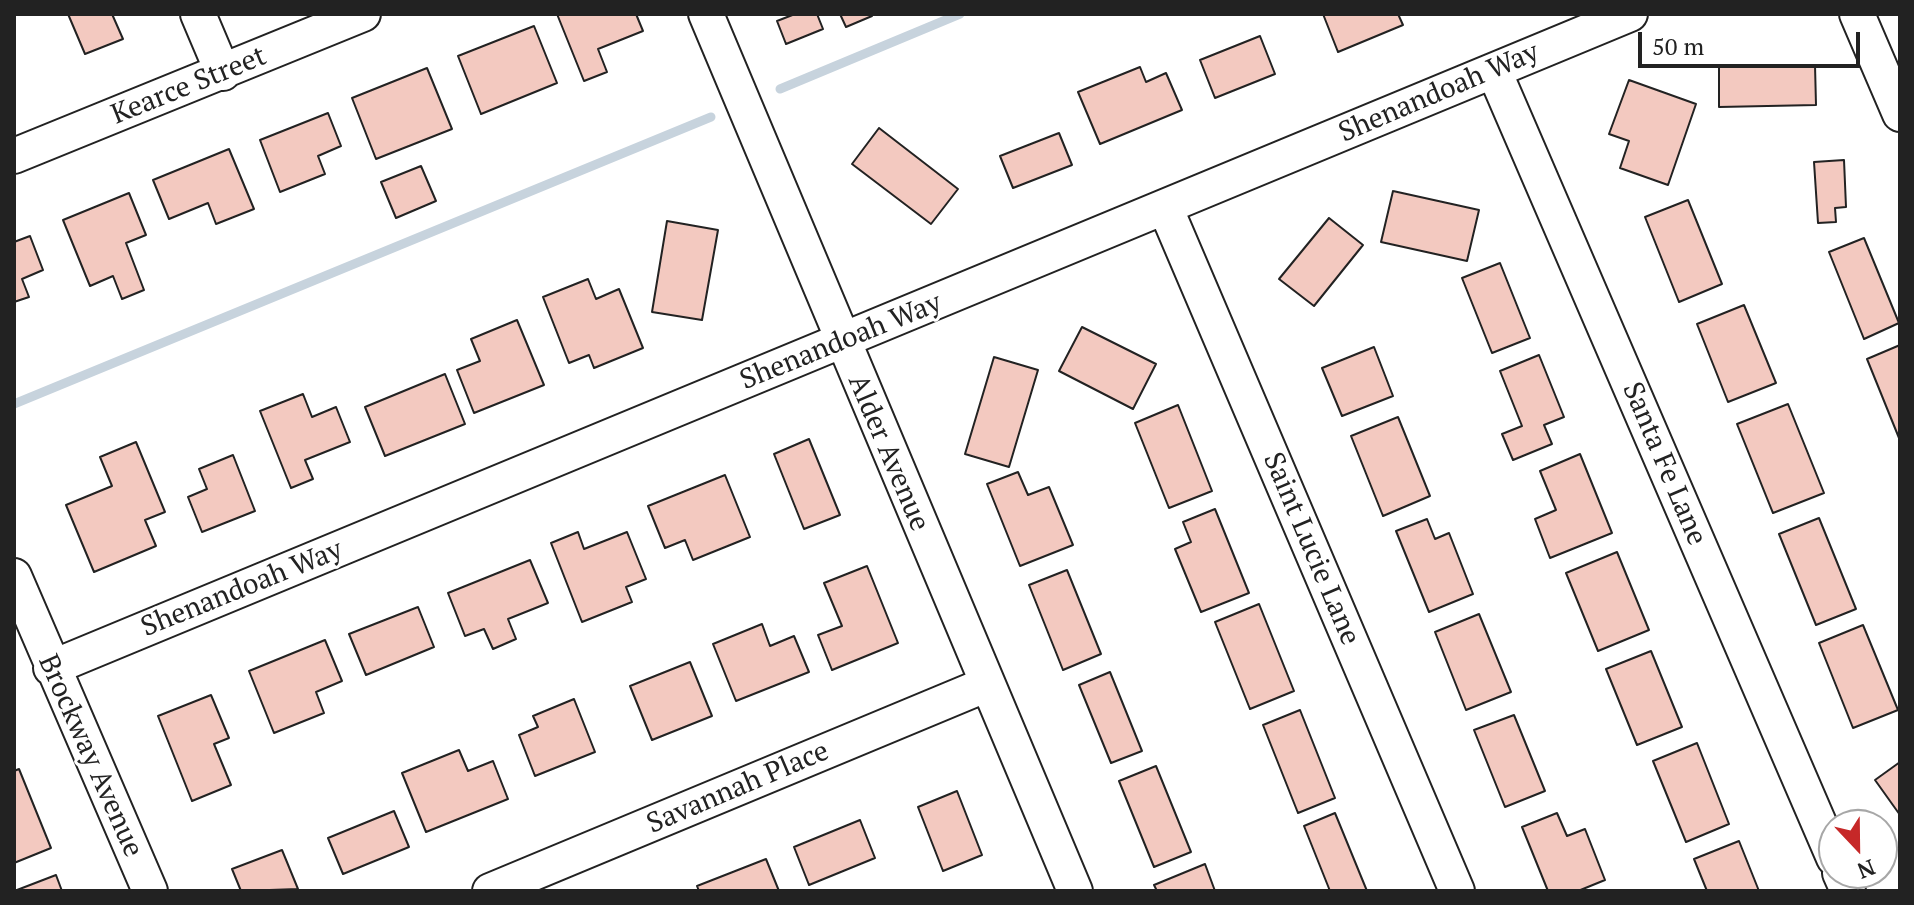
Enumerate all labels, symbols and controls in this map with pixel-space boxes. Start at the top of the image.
scale bar [1642,16,1864,66]
text: 50 m [1652,30,1704,62]
street label: Shenandoah Way [1334,36,1544,150]
street label: Kearce Street [107,40,271,132]
street label: Shenandoah Way [736,286,946,398]
street label: Alder Avenue [840,370,936,536]
street label: Santa Fe Lane [1615,378,1713,550]
street label: Saint Lucie Lane [1255,448,1367,650]
street label: Shenandoah Way [137,533,347,645]
street label: Brockway Avenue [30,650,150,862]
street label: Savannah Place [642,735,834,841]
north arrow [1818,809,1898,889]
text: N [1853,853,1880,886]

